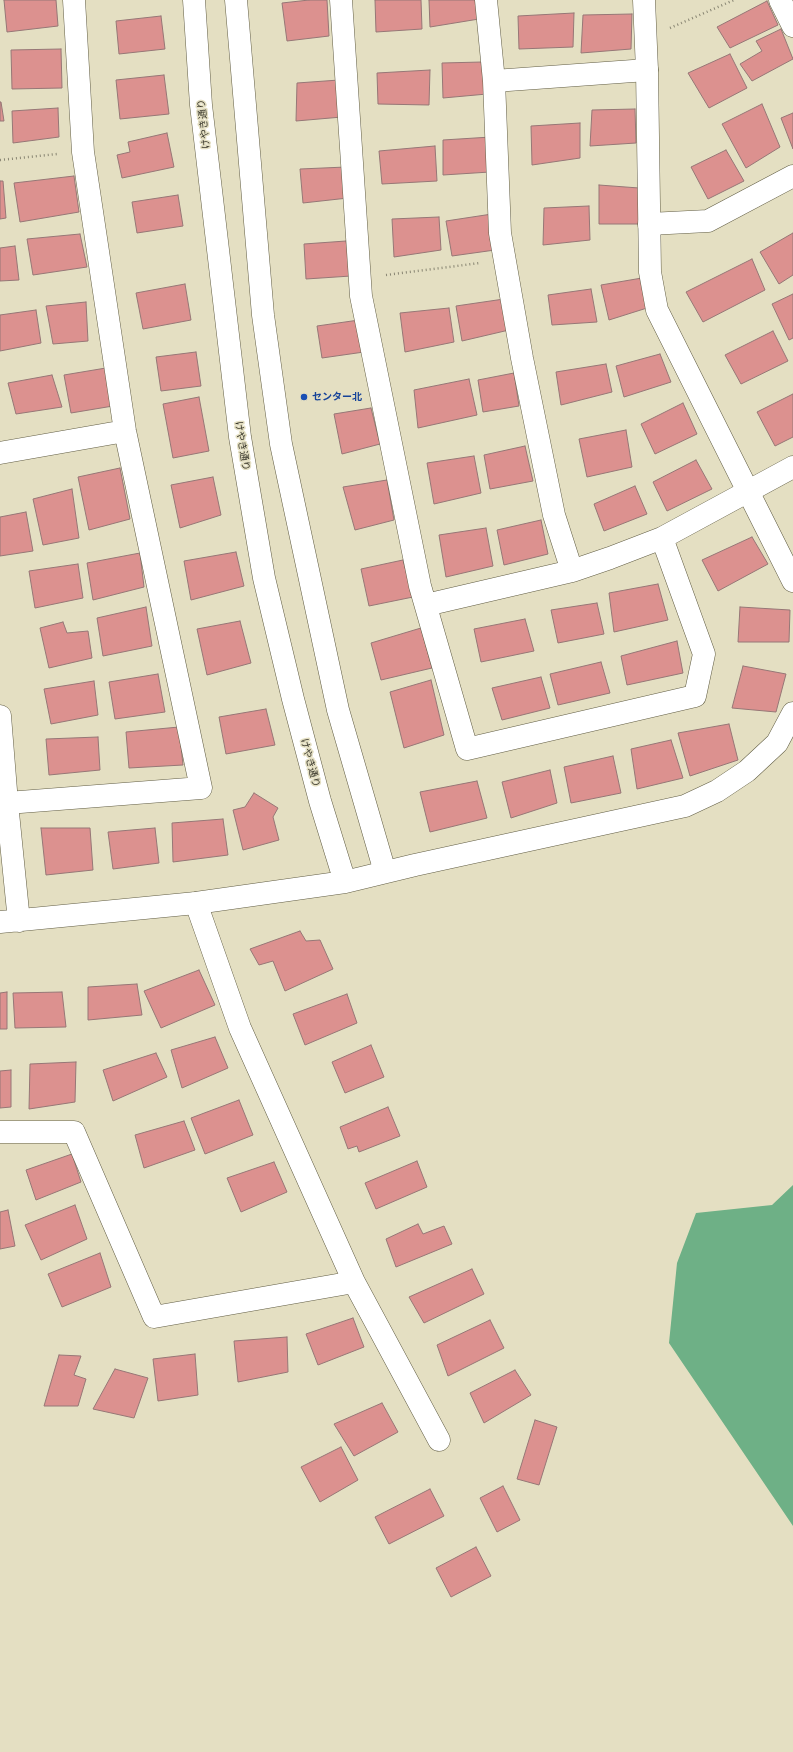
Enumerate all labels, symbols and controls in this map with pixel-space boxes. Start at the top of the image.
street label: けやき通り [195,99,213,149]
place label: センター北 [312,391,362,403]
marker: センター北 [299,392,309,402]
street label: けやき通り [232,420,252,472]
street label: けやき通り [298,737,322,789]

